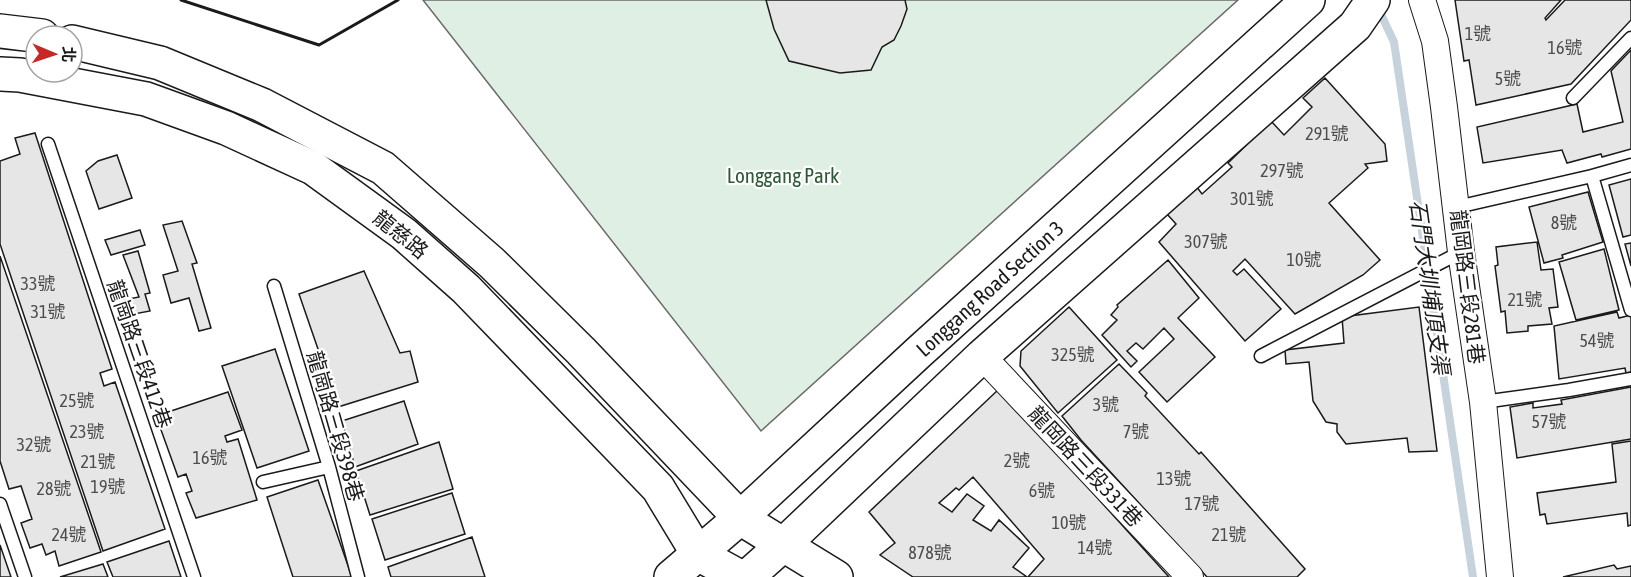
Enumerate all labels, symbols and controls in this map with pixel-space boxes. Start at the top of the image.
house number: 1號 [1465,23,1491,44]
north arrow [24,24,84,84]
house number: 16號 [1548,37,1582,58]
text: 北 [60,46,78,63]
house number: 5號 [1495,68,1521,89]
house number: 291號 [1305,123,1349,144]
house number: 297號 [1260,160,1304,181]
park label: Longgang Park [727,163,839,187]
house number: 301號 [1230,188,1274,209]
water label: 石門大圳埔頂支渠 [1405,198,1456,379]
street label: 龍慈路 [369,205,433,263]
street label: 龍岡路三段281巷 [1447,208,1489,366]
house number: 8號 [1551,212,1577,233]
street label: Longgang Road Section 3 [911,216,1068,361]
house number: 307號 [1184,231,1228,252]
house number: 10號 [1287,249,1321,270]
house number: 33號 [21,273,55,294]
street label: 龍崗路三段412巷 [103,277,177,431]
house number: 21號 [1508,289,1542,310]
house number: 31號 [31,301,65,322]
house number: 54號 [1580,330,1614,351]
house number: 325號 [1051,344,1095,365]
street label: 龍崗路三段398巷 [303,348,369,504]
house number: 25號 [60,390,94,411]
house number: 3號 [1093,394,1119,415]
street label: 龍岡路三段331巷 [1024,401,1148,531]
house number: 57號 [1532,411,1566,432]
house number: 23號 [70,421,104,442]
house number: 7號 [1123,421,1149,442]
house number: 32號 [17,434,51,455]
house number: 16號 [193,447,227,468]
house number: 2號 [1004,450,1030,471]
house number: 21號 [81,451,115,472]
house number: 13號 [1157,468,1191,489]
house number: 19號 [91,476,125,497]
house number: 28號 [37,478,71,499]
house number: 6號 [1029,480,1055,501]
house number: 17號 [1185,493,1219,514]
house number: 10號 [1052,512,1086,533]
house number: 24號 [52,524,86,545]
house number: 21號 [1212,524,1246,545]
house number: 14號 [1078,537,1112,558]
house number: 878號 [908,542,952,563]

